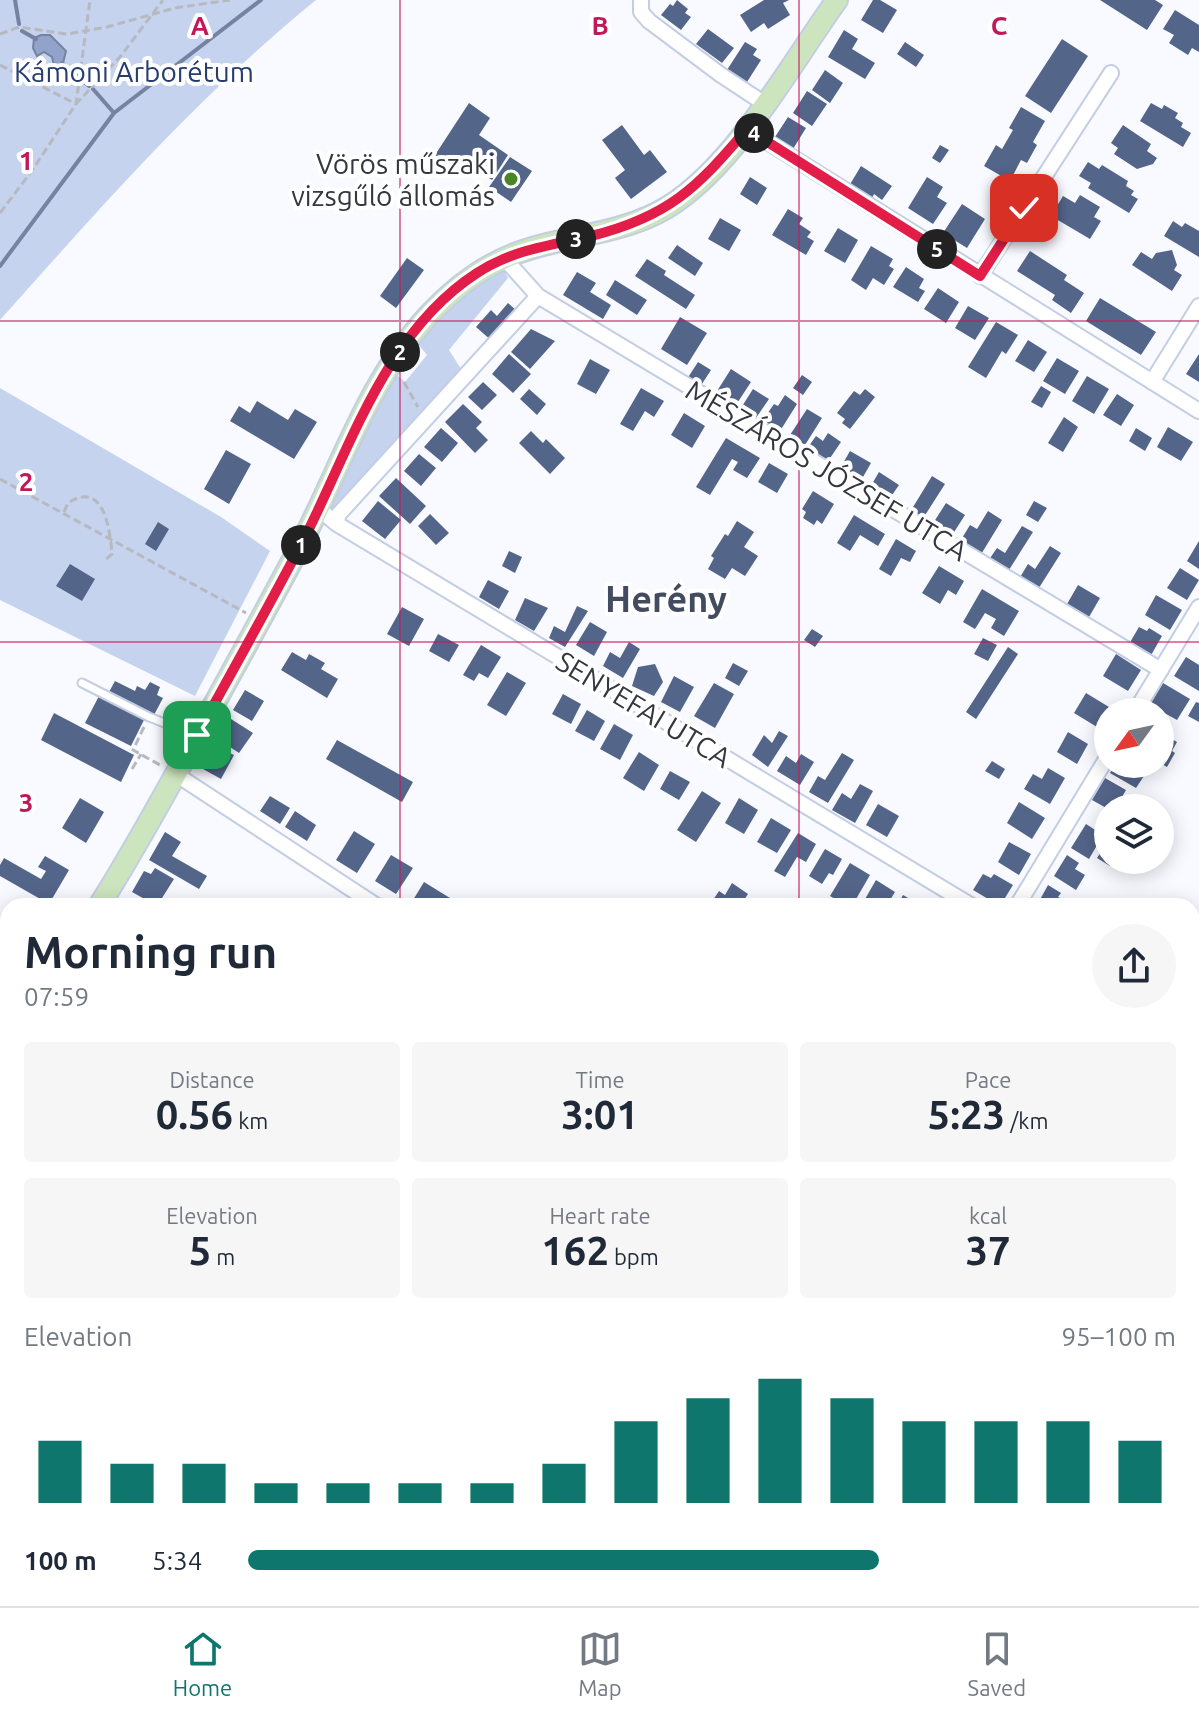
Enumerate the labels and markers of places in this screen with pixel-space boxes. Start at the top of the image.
pin: 4 [734,113,774,153]
place label: Vörös műszaki vizsgűló állomás [291,148,495,211]
marker: Vörös műszaki vizsgűló állomás [502,170,520,188]
pin [990,174,1058,242]
pin: 3 [556,219,596,259]
pin: 5 [917,229,957,269]
pin: 2 [380,332,420,372]
pin: 1 [281,525,321,565]
pin [163,701,231,769]

